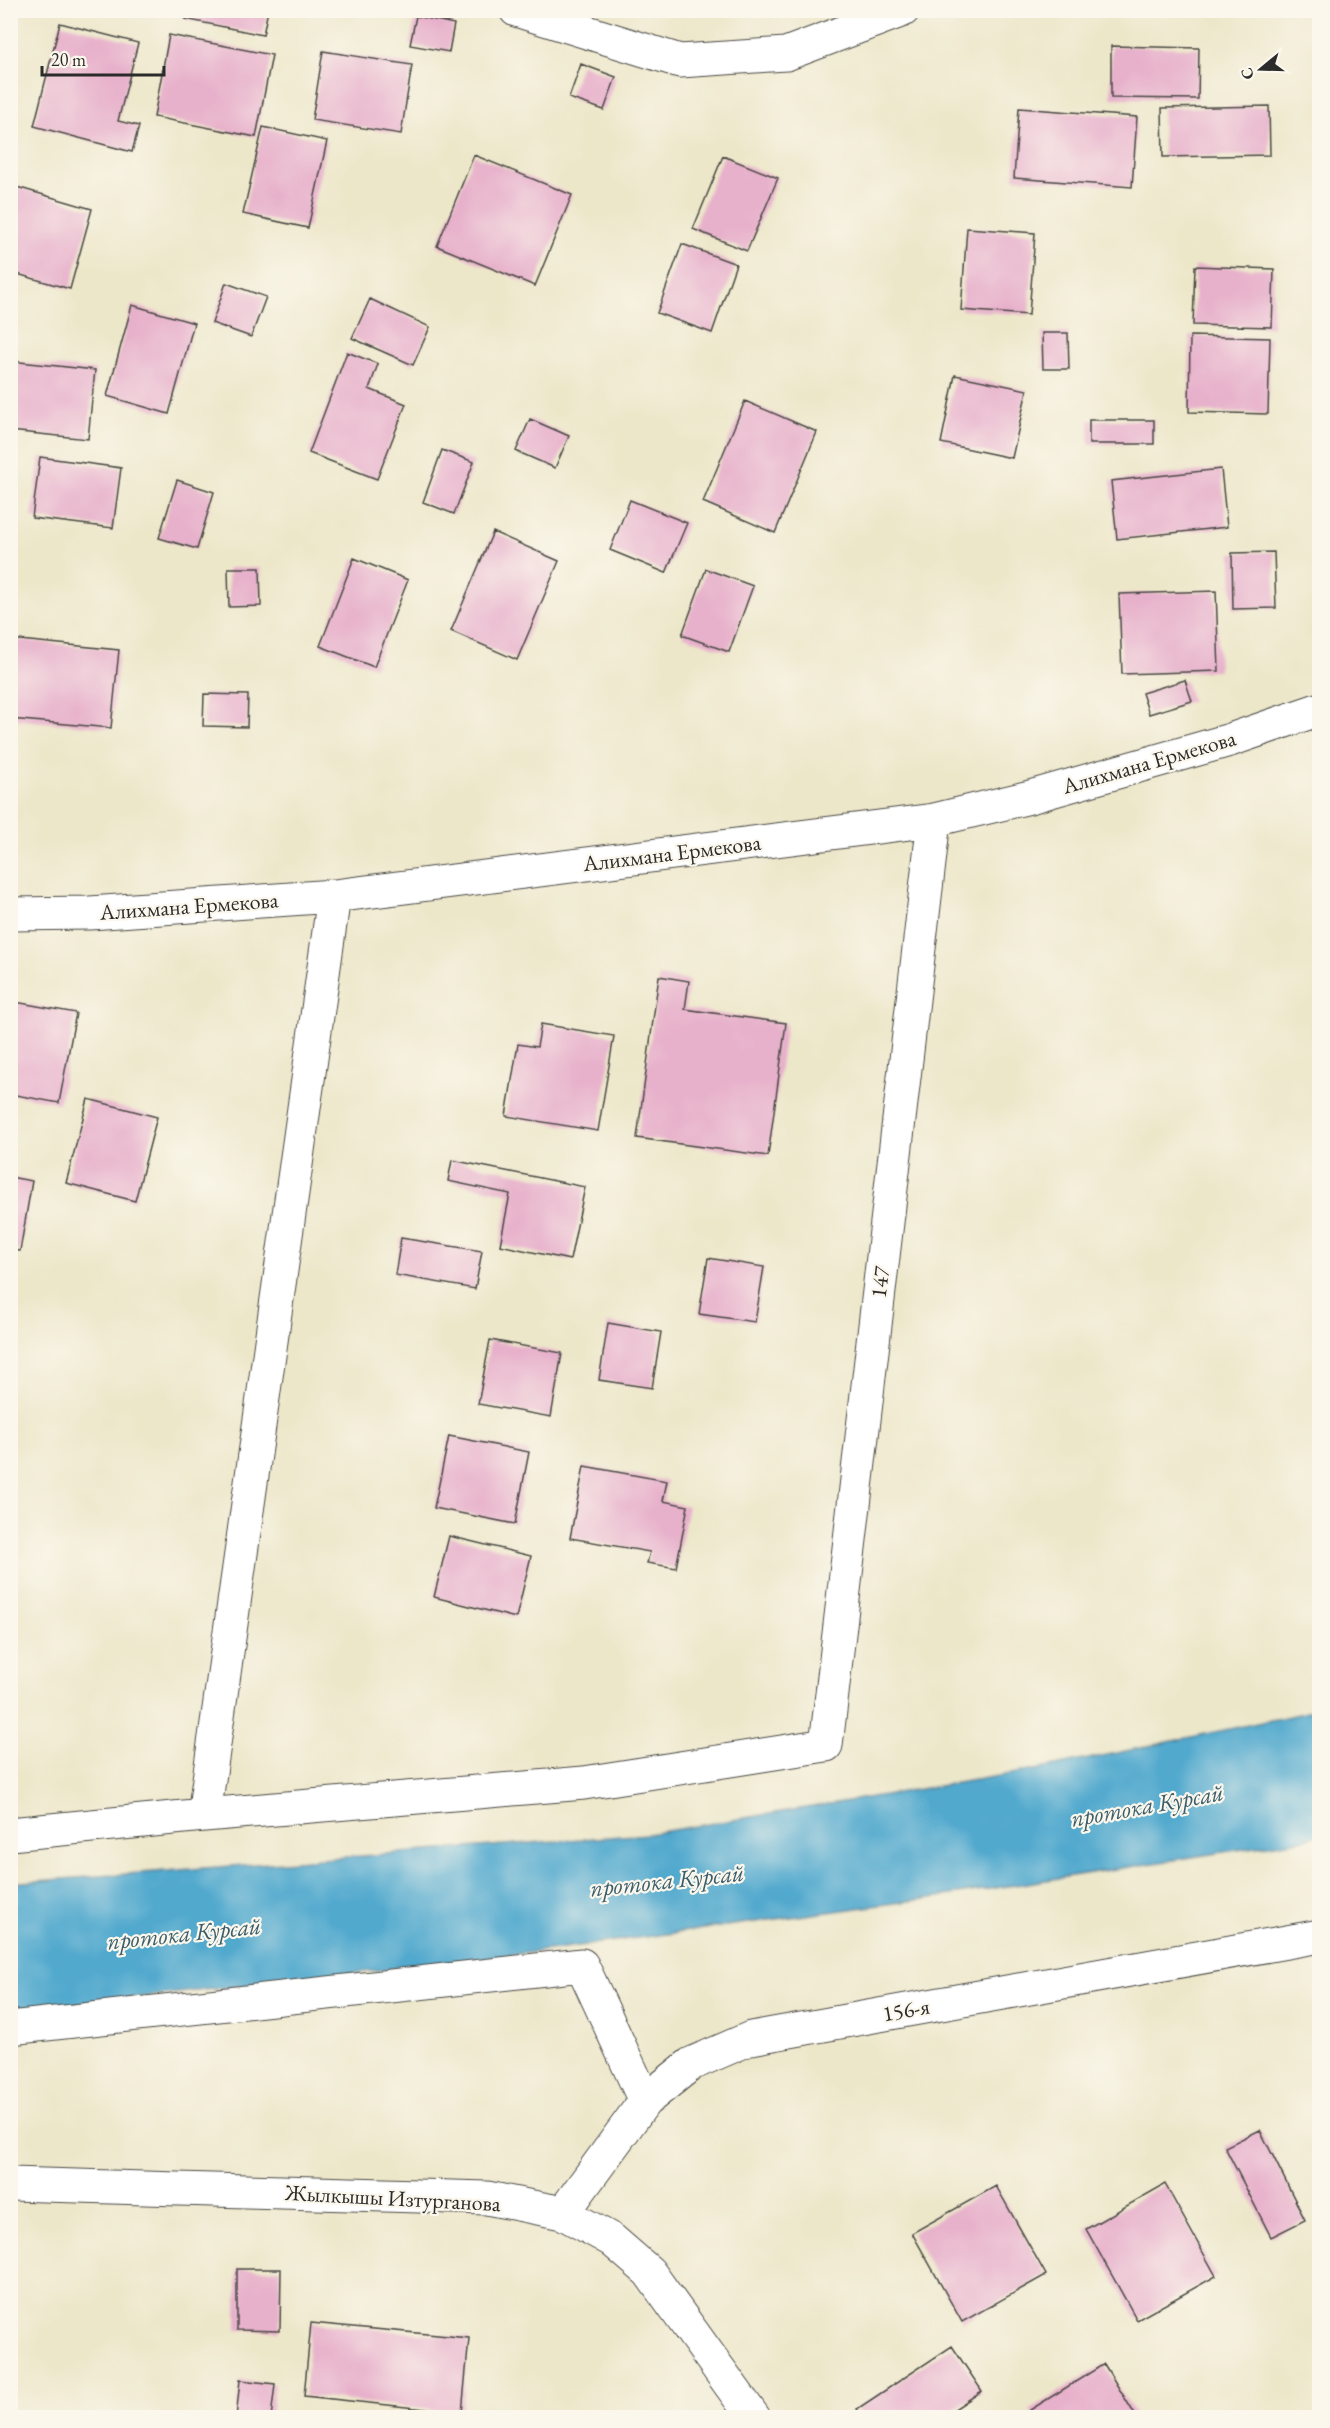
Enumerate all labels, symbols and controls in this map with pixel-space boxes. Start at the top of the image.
scale bar [42,39,164,77]
north arrow [1231,39,1291,99]
text: 20 m [51,48,86,71]
text: С [1236,65,1259,83]
street label: Алихмана Ермекова [1058,723,1239,801]
street label: Алихмана Ермекова [580,828,763,878]
street label: Алихмана Ермекова [98,885,280,927]
street label: 147 [864,1264,896,1299]
water label: протока Курсай [1068,1776,1226,1834]
water label: протока Курсай [589,1857,745,1903]
water label: протока Курсай [106,1910,262,1956]
street label: 156-я [880,1992,932,2028]
street label: Жылкышы Изтурганова [283,2178,502,2218]

